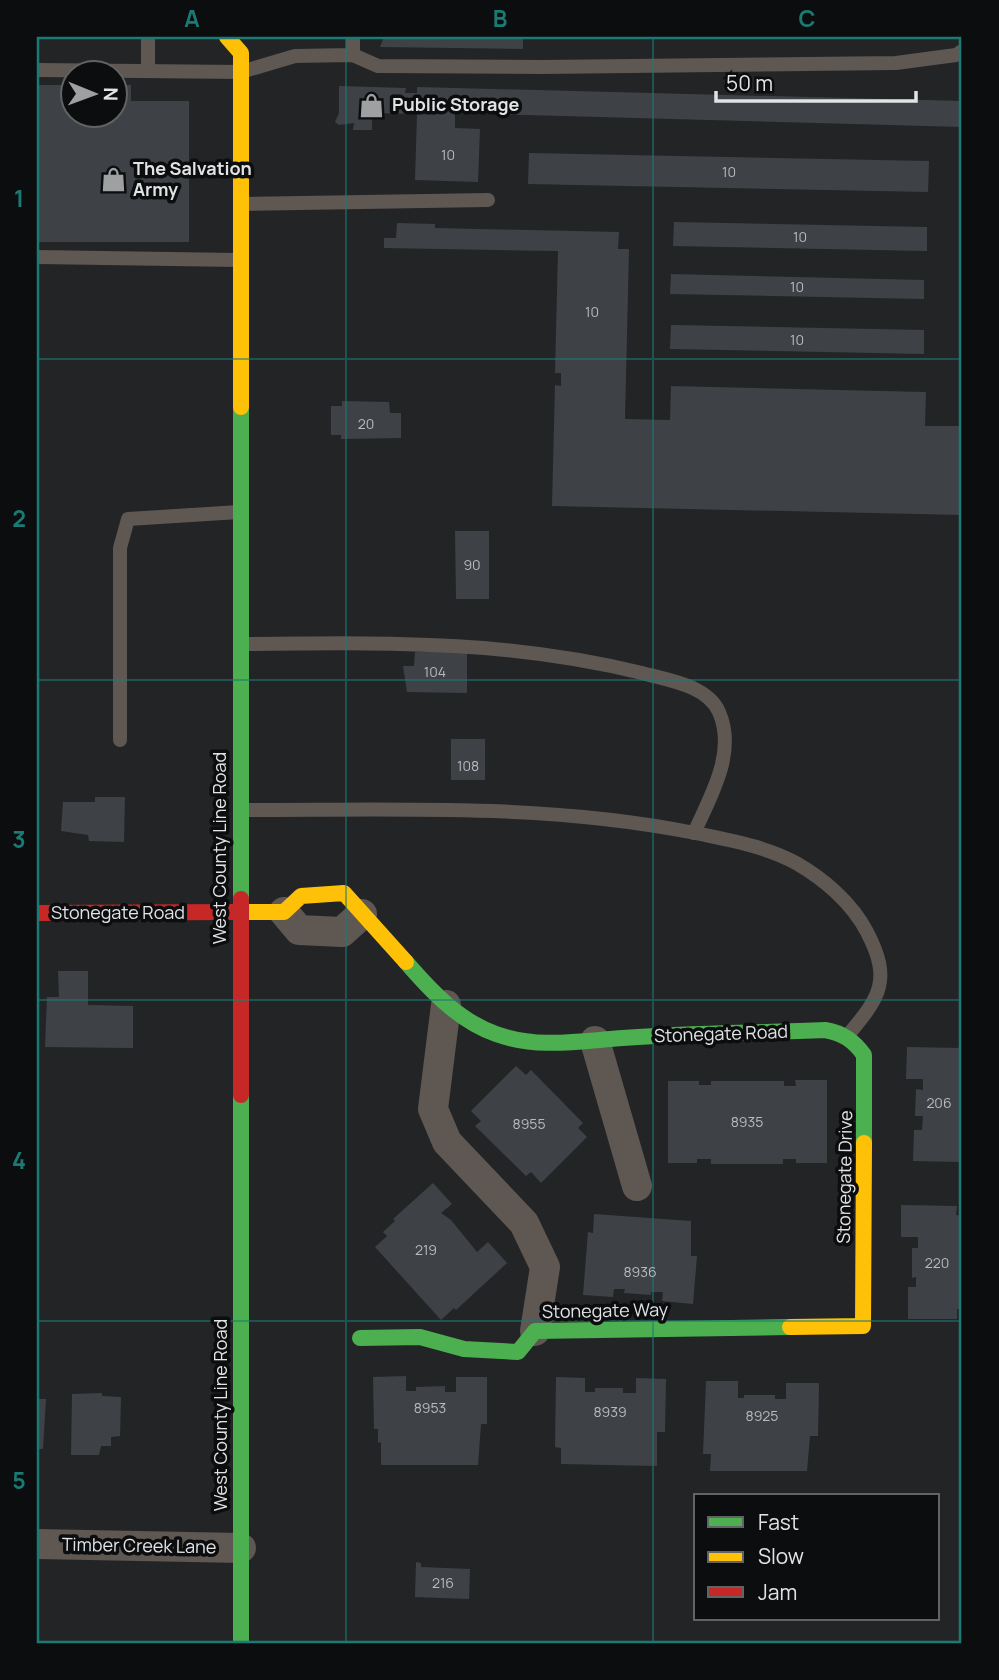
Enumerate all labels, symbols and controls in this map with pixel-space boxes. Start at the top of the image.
text: A [184,2,200,34]
text: B [493,2,507,34]
text: C [799,2,816,34]
north arrow [60,60,130,130]
scale bar [716,60,915,104]
text: 50 m [726,69,773,97]
text: N [98,87,124,101]
shop icon: Public Storage [358,91,386,119]
place label: Public Storage [392,92,520,116]
house number: 10 [441,145,455,164]
place label: The Salvation Army [133,156,252,201]
house number: 10 [722,162,736,181]
shop icon: The Salvation Army [99,165,127,193]
text: 1 [14,182,24,214]
house number: 10 [793,227,807,246]
house number: 10 [790,277,804,296]
house number: 10 [585,302,599,321]
house number: 10 [790,330,804,349]
house number: 20 [358,414,374,433]
text: 2 [12,502,26,534]
house number: 90 [463,555,481,574]
house number: 104 [424,662,446,681]
street label: West County Line Road [207,752,231,944]
house number: 108 [457,756,479,775]
text: 3 [12,823,26,855]
street label: Stonegate Road [51,900,185,924]
street label: Stonegate Road [654,1019,788,1047]
house number: 206 [926,1093,952,1112]
street label: Stonegate Drive [831,1110,857,1244]
house number: 8935 [731,1112,763,1131]
house number: 8955 [513,1114,545,1133]
text: 4 [12,1144,26,1176]
house number: 219 [415,1240,437,1259]
house number: 220 [925,1253,949,1272]
house number: 8936 [623,1262,657,1281]
street label: Stonegate Way [542,1297,669,1323]
street label: West County Line Road [208,1319,232,1511]
house number: 8953 [414,1398,446,1417]
house number: 8939 [593,1402,627,1421]
house number: 8925 [746,1406,778,1425]
text: 5 [12,1464,26,1496]
legend [694,1494,940,1620]
text: Fast [758,1508,799,1536]
street label: Timber Creek Lane [62,1532,217,1558]
text: Slow [758,1542,804,1570]
house number: 216 [432,1573,454,1592]
text: Jam [758,1578,797,1606]

